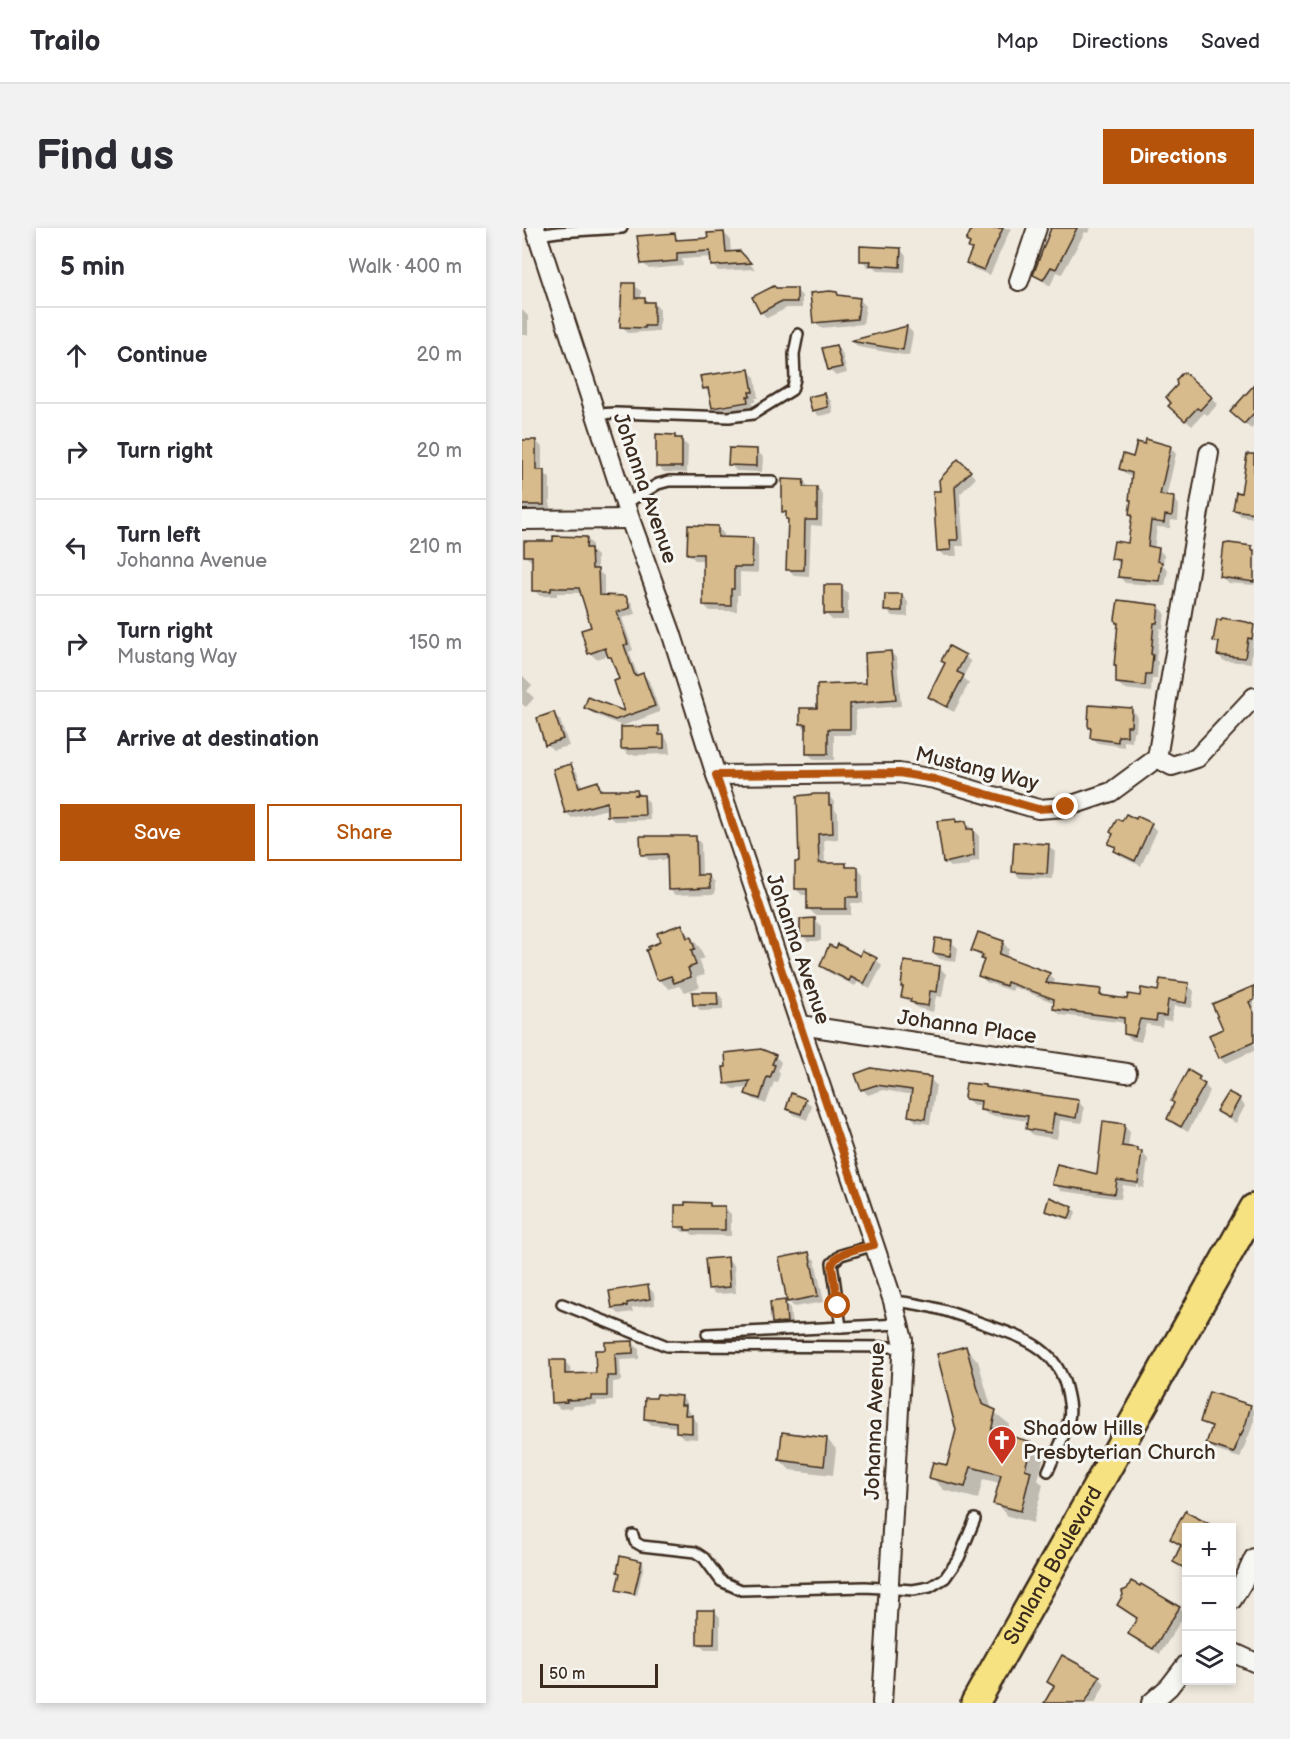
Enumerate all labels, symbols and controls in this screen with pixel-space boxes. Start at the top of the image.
text: Trailo [30,25,101,58]
text: Map [996,29,1039,54]
text: Directions [1072,29,1168,54]
text: Saved [1201,29,1260,54]
button: Directions [1103,129,1254,184]
text: Find us [36,131,174,182]
text: 5 min [60,252,125,283]
text: Walk · 400 m [349,255,462,279]
icon: ahead [60,339,93,372]
text: Continue [117,342,207,369]
text: 20 m [417,343,462,367]
street label: Johanna Avenue [608,409,682,567]
icon: right [60,435,93,468]
text: Turn right [117,438,213,465]
text: 20 m [417,439,462,463]
text: Turn left [117,522,201,549]
icon: left [60,531,93,564]
text: 210 m [409,535,462,559]
text: Johanna Avenue [117,549,267,573]
text: Turn right [117,618,213,645]
icon: right [60,627,93,660]
text: 150 m [409,631,462,655]
text: Mustang Way [117,645,237,669]
icon: arrive [60,723,93,756]
text: Arrive at destination [117,726,319,753]
street label: Mustang Way [913,742,1042,796]
route end [1052,793,1078,819]
button: Save [60,804,255,861]
button: Share [267,804,462,861]
street label: Johanna Avenue [761,870,835,1028]
street label: Johanna Place [896,1005,1038,1049]
route start [824,1292,850,1318]
street label: Johanna Avenue [860,1342,890,1500]
place label: Shadow Hills Presbyterian Church [1023,1416,1216,1465]
church icon: Shadow Hills Presbyterian Church [986,1424,1018,1466]
street label: Sunland Boulevard [998,1482,1107,1649]
map controls [1182,1523,1236,1685]
button: + [1182,1523,1236,1577]
button: − [1182,1577,1236,1631]
button: layers [1182,1631,1236,1685]
scale bar [540,1661,658,1688]
text: 50 m [549,1665,585,1684]

